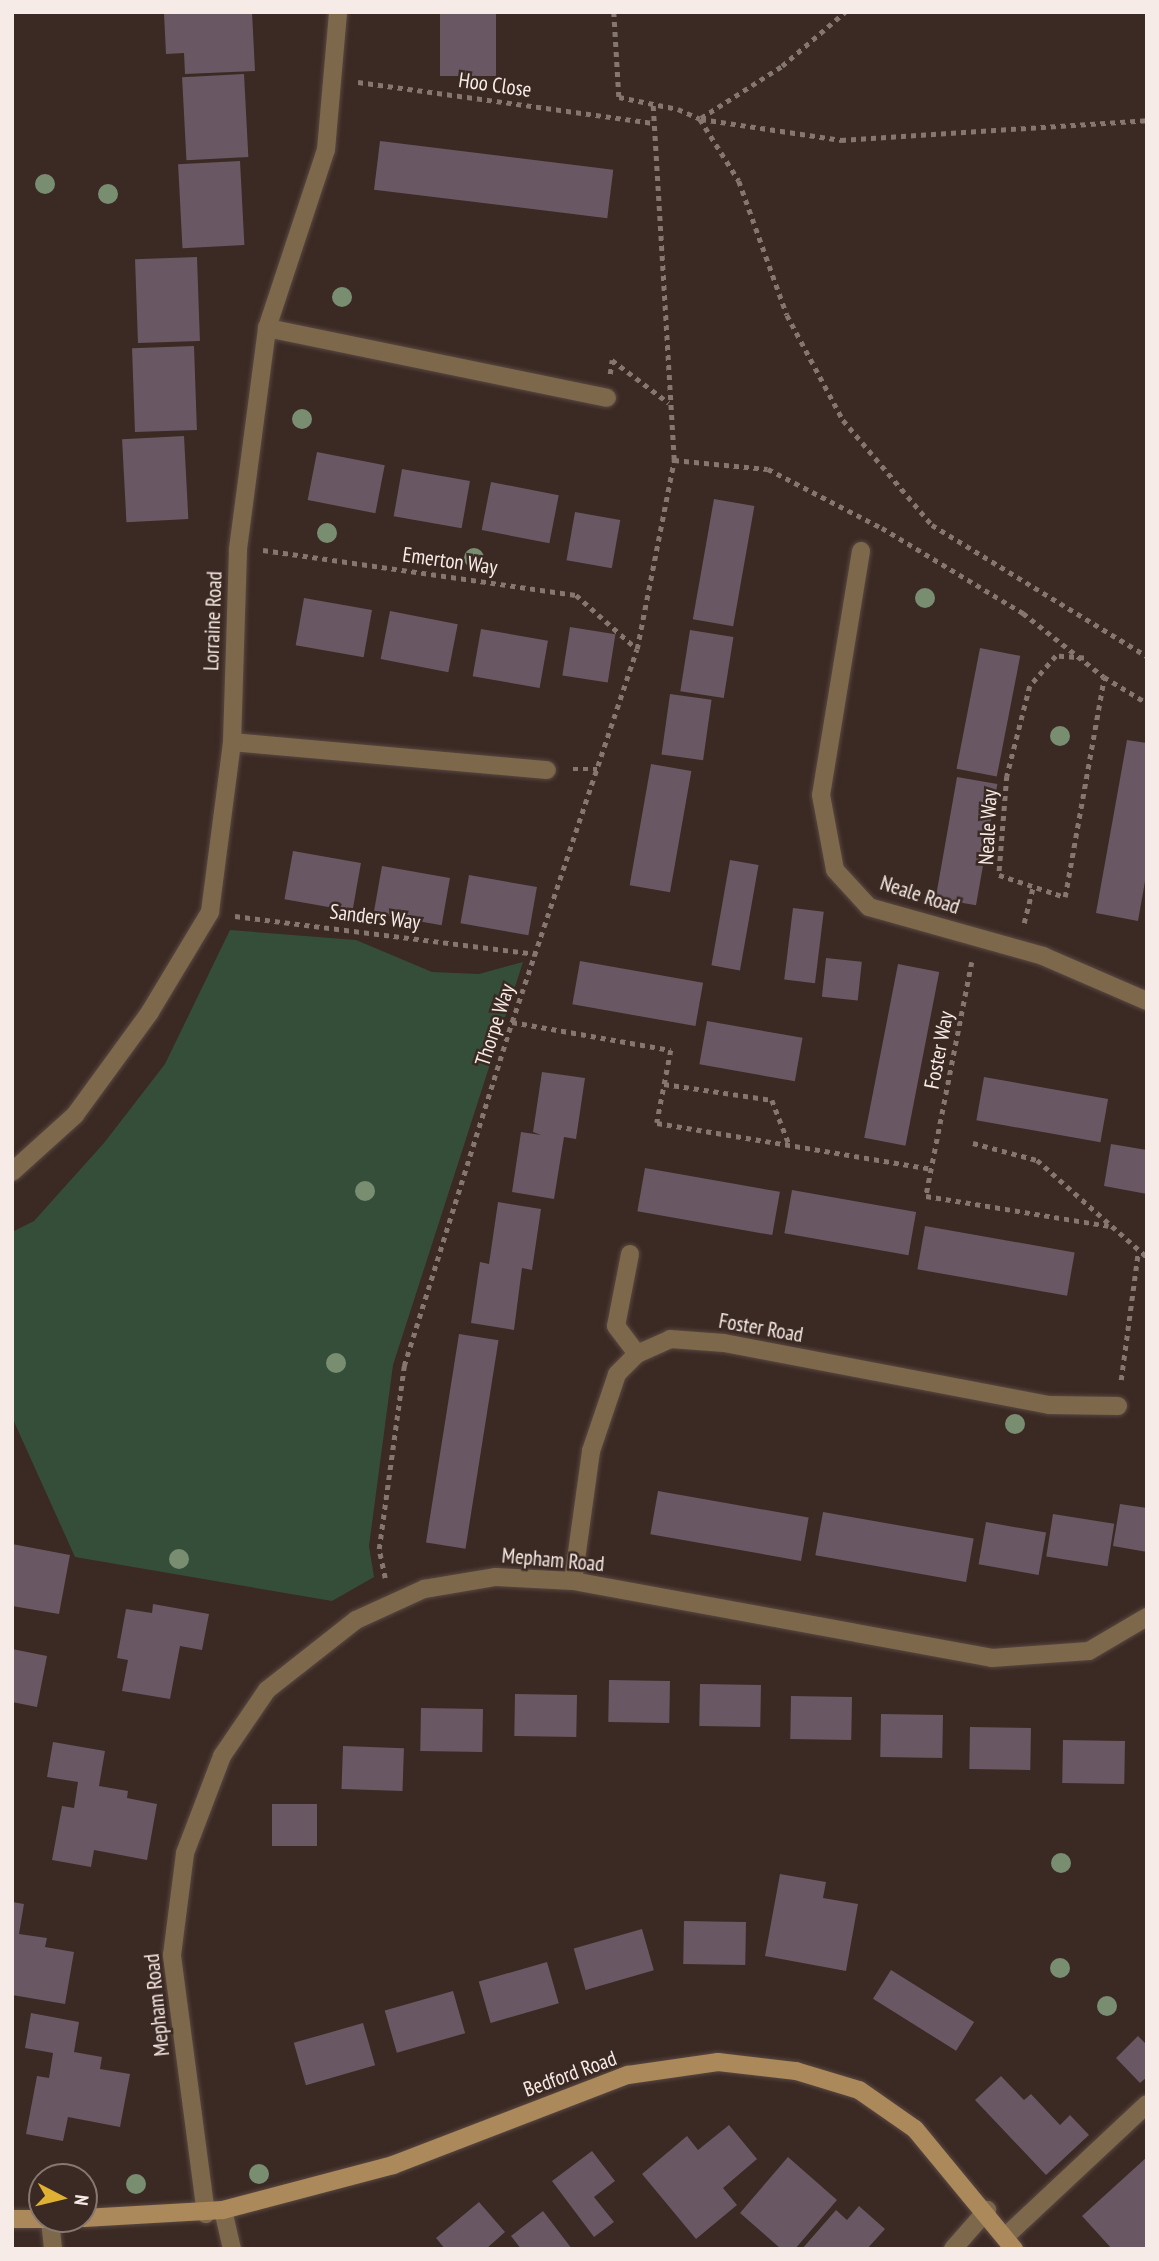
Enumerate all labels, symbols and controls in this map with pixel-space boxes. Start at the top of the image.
street label: Hoo Close [457,67,533,103]
street label: Emerton Way [401,542,499,580]
street label: Lorraine Road [199,571,227,671]
street label: Neale Way [973,788,1003,866]
street label: Neale Road [877,870,963,920]
street label: Sanders Way [328,899,422,935]
street label: Thorpe Way [470,980,520,1070]
street label: Foster Way [919,1009,959,1091]
street label: Foster Road [717,1308,805,1348]
street label: Mepham Road [501,1543,605,1577]
street label: Mepham Road [139,1953,175,2057]
street label: Bedford Road [520,2046,620,2102]
north arrow [28,2163,98,2233]
text: N [69,2194,94,2207]

